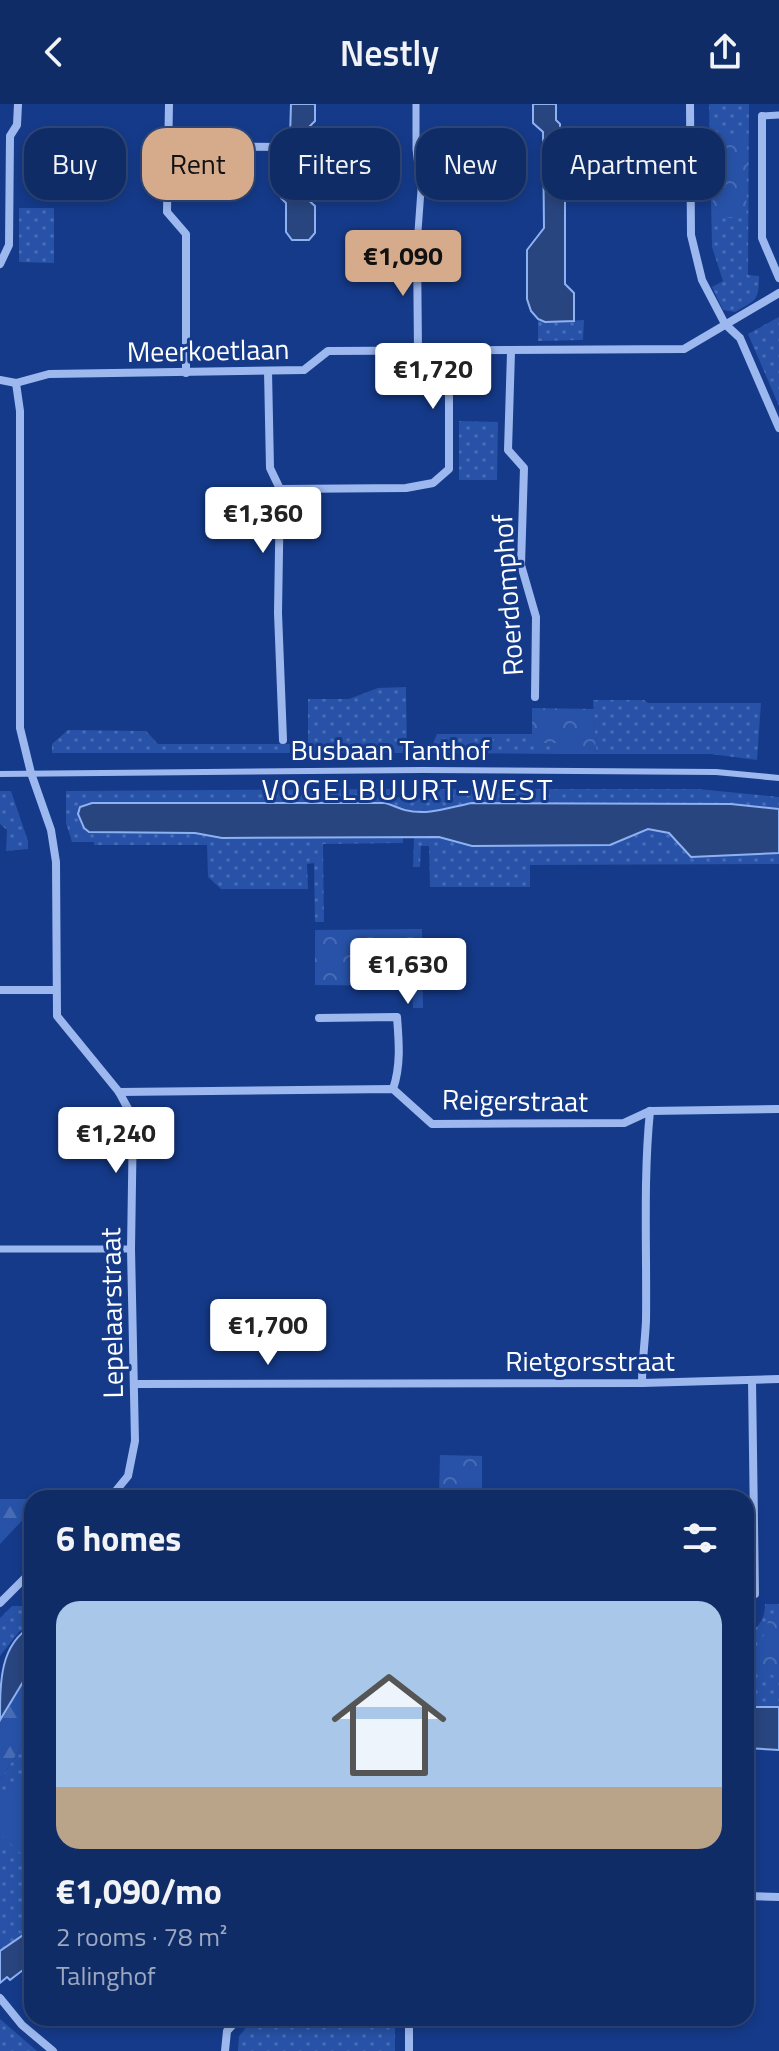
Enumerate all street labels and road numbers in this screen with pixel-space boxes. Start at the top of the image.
street label: Meerkoetlaan [126,327,290,373]
street label: Roerdomphof [480,512,534,677]
street label: Busbaan Tanthof [290,728,490,771]
street label: Reigerstraat [442,1077,588,1123]
street label: Lepelaarstraat [88,1227,134,1399]
street label: Rietgorsstraat [505,1339,675,1382]

